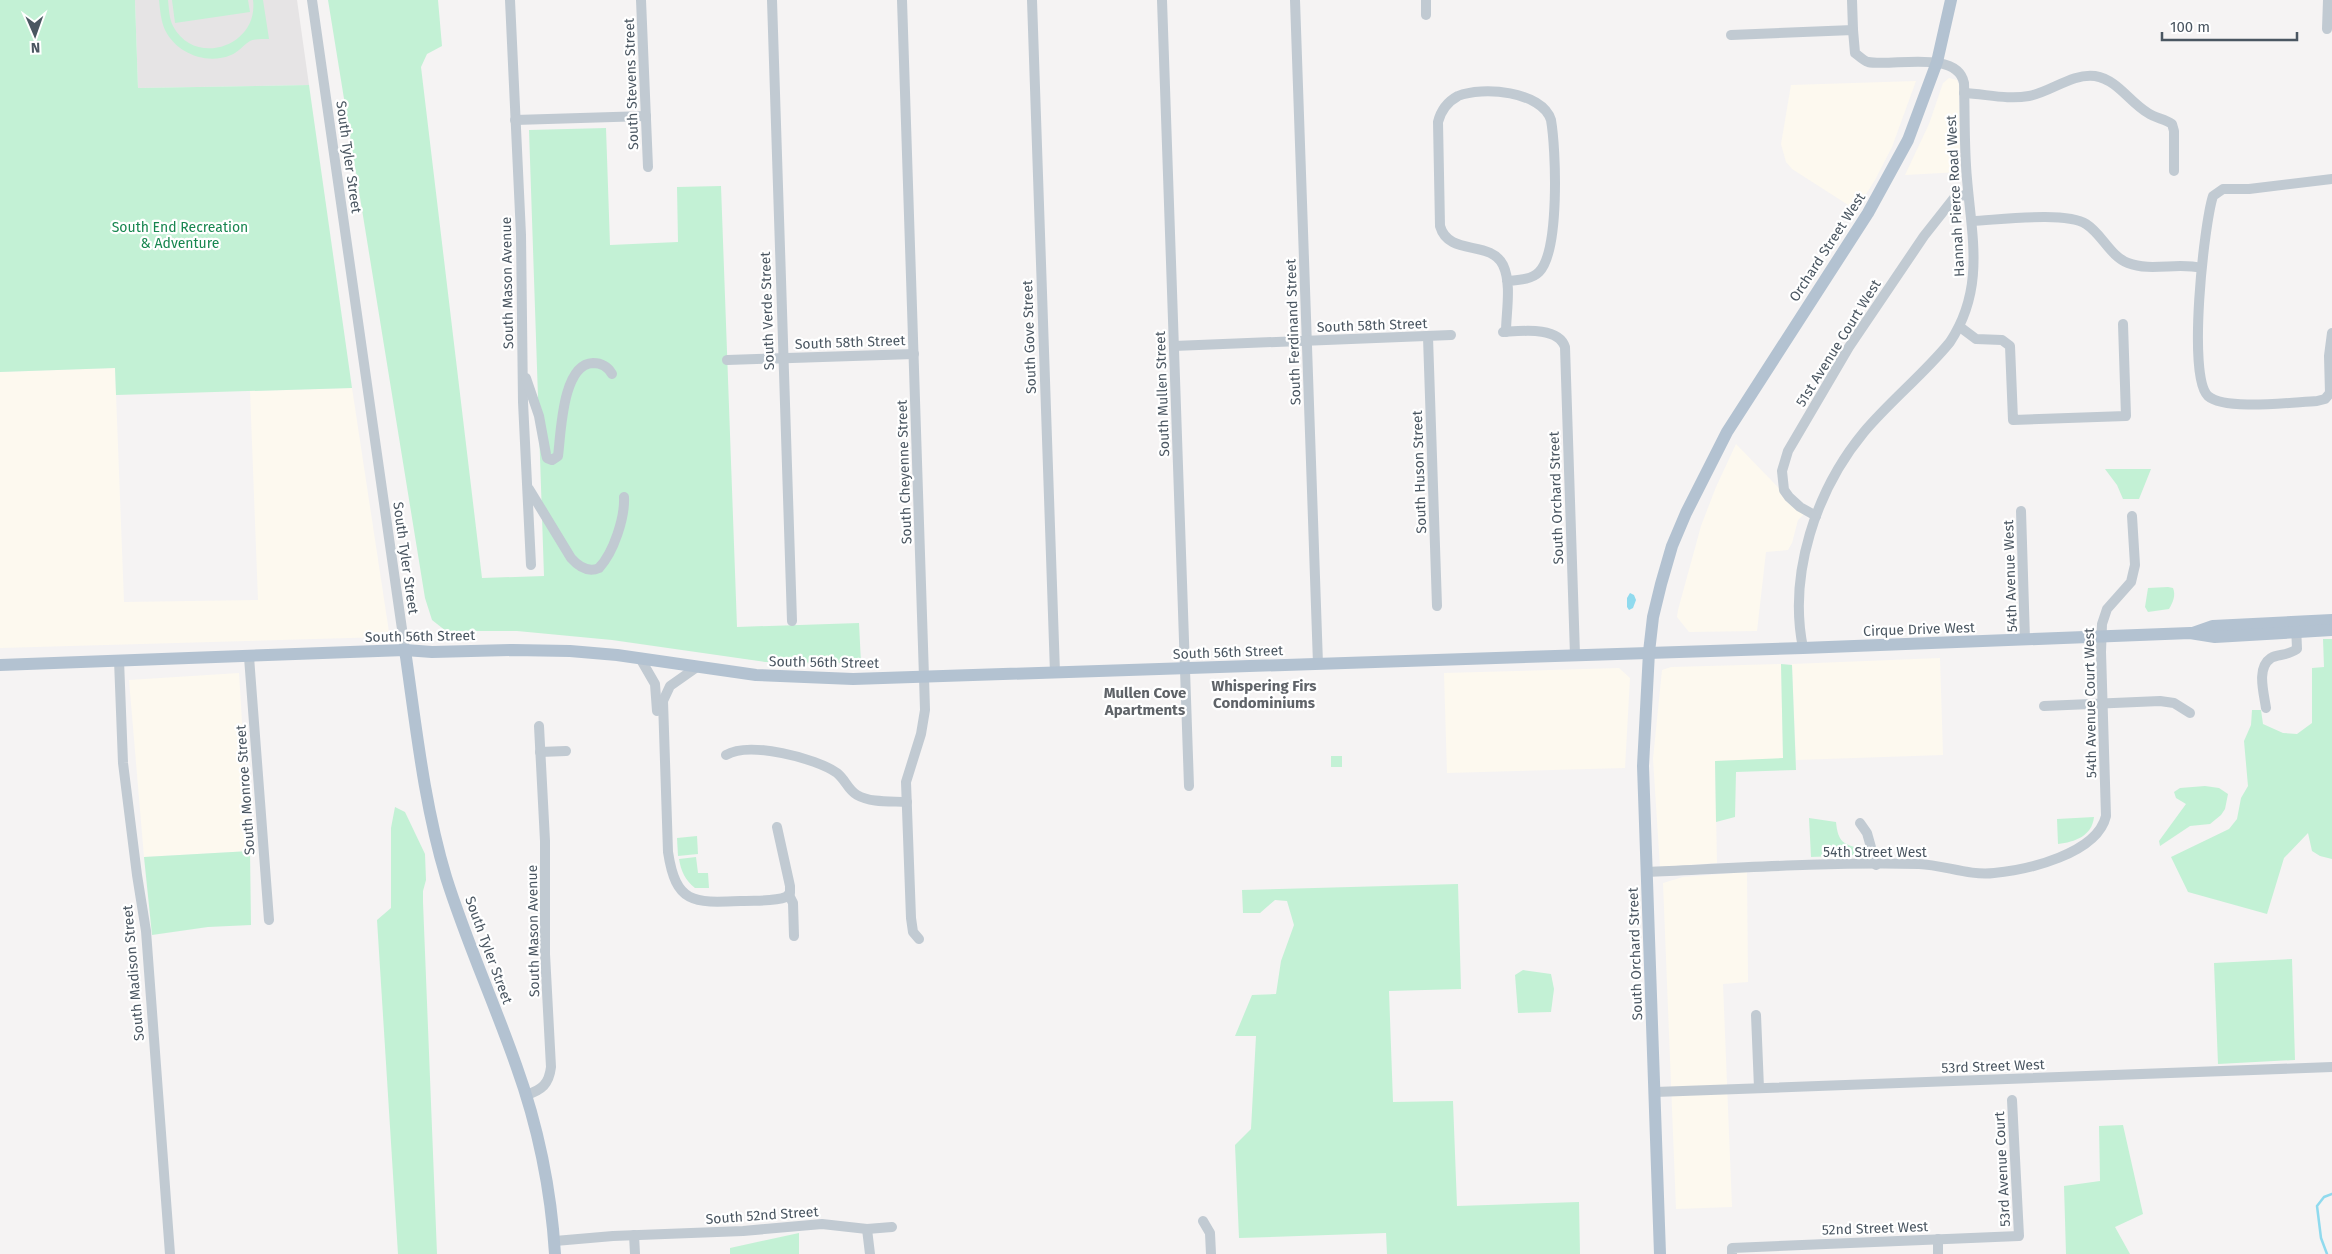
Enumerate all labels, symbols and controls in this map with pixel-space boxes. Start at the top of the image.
north arrow [10,10,60,60]
scale bar [2162,10,2297,42]
street label: South Stevens Street [621,17,642,150]
text: 100 m [2170,18,2210,36]
text: N [30,39,40,56]
street label: South Tyler Street [332,100,365,215]
street label: Hannah Pierce Road West [1943,114,1968,277]
street label: Orchard Street West [1786,189,1870,305]
street label: South Mason Avenue [498,217,517,349]
park label: South End Recreation & Adventure [112,219,248,252]
street label: South Verde Street [757,250,778,371]
street label: South Ferdinand Street [1282,258,1305,405]
street label: 51st Avenue Court West [1792,276,1885,410]
street label: South Gove Street [1019,279,1040,394]
street label: South 58th Street [1316,315,1429,336]
street label: South Mullen Street [1152,330,1173,457]
street label: South 58th Street [794,332,907,353]
street label: South Cheyenne Street [893,398,916,545]
street label: South Huson Street [1409,409,1430,534]
street label: South Orchard Street [1546,430,1567,565]
street label: South Tyler Street [389,501,422,616]
street label: 54th Avenue West [2000,519,2021,632]
street label: Cirque Drive West [1863,619,1976,640]
street label: South 56th Street [365,627,476,646]
street label: 54th Avenue Court West [2081,627,2100,778]
street label: South 56th Street [1173,642,1284,663]
street label: South 56th Street [769,653,880,672]
district label: Whispering Firs Condominiums [1212,677,1316,712]
district label: Mullen Cove Apartments [1104,684,1186,719]
street label: South Monroe Street [232,723,259,856]
street label: 54th Street West [1823,844,1928,861]
street label: South Mason Avenue [524,865,543,997]
street label: South Orchard Street [1625,886,1646,1021]
street label: South Tyler Street [461,894,516,1007]
street label: South Madison Street [119,903,148,1042]
street label: 53rd Street West [1941,1056,2046,1077]
street label: 53rd Avenue Court [1991,1110,2014,1227]
street label: South 52nd Street [705,1203,820,1228]
street label: 52nd Street West [1822,1218,1929,1239]

